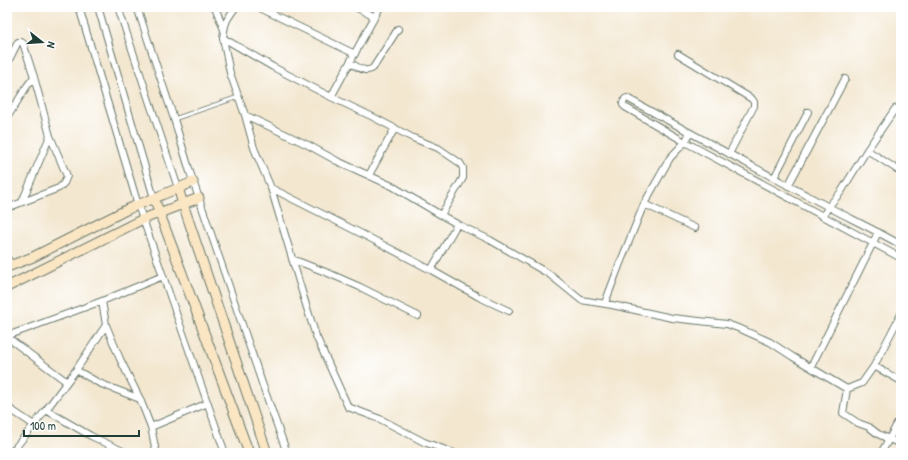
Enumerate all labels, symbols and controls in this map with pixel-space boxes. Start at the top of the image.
north arrow [22,22,62,62]
text: N [44,40,59,50]
scale bar [24,412,139,438]
text: 100 m [30,417,56,434]

